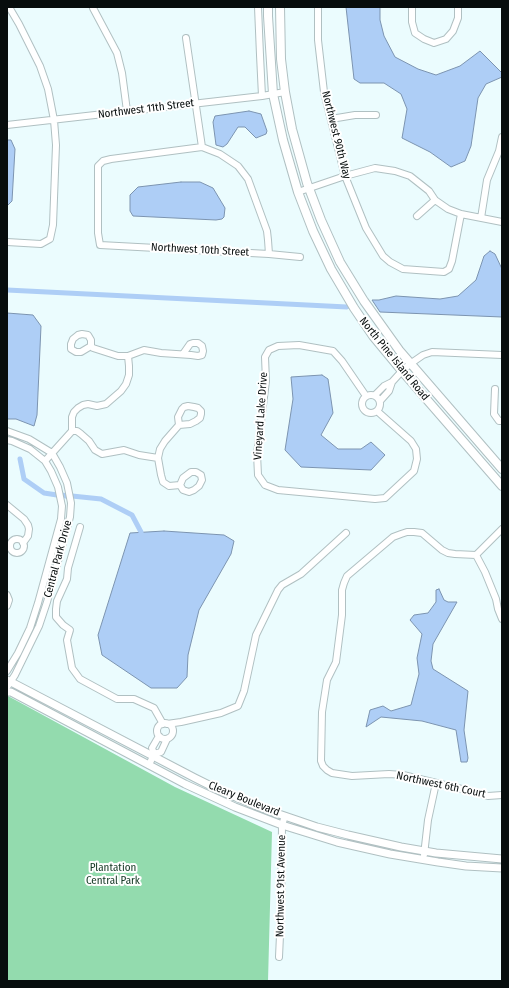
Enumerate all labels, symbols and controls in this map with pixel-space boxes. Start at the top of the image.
street label: Northwest 90th Way [319,90,353,180]
street label: Northwest 11th Street [97,97,195,121]
street label: Northwest 10th Street [151,241,249,259]
street label: North Pine Island Road [356,315,432,403]
street label: Vineyard Lake Drive [251,372,271,460]
street label: Central Park Drive [41,519,75,599]
street label: Northwest 6th Court [395,769,487,801]
street label: Cleary Boulevard [206,779,282,819]
street label: Northwest 91st Avenue [274,835,288,937]
park label: Plantation Central Park [86,861,140,887]

